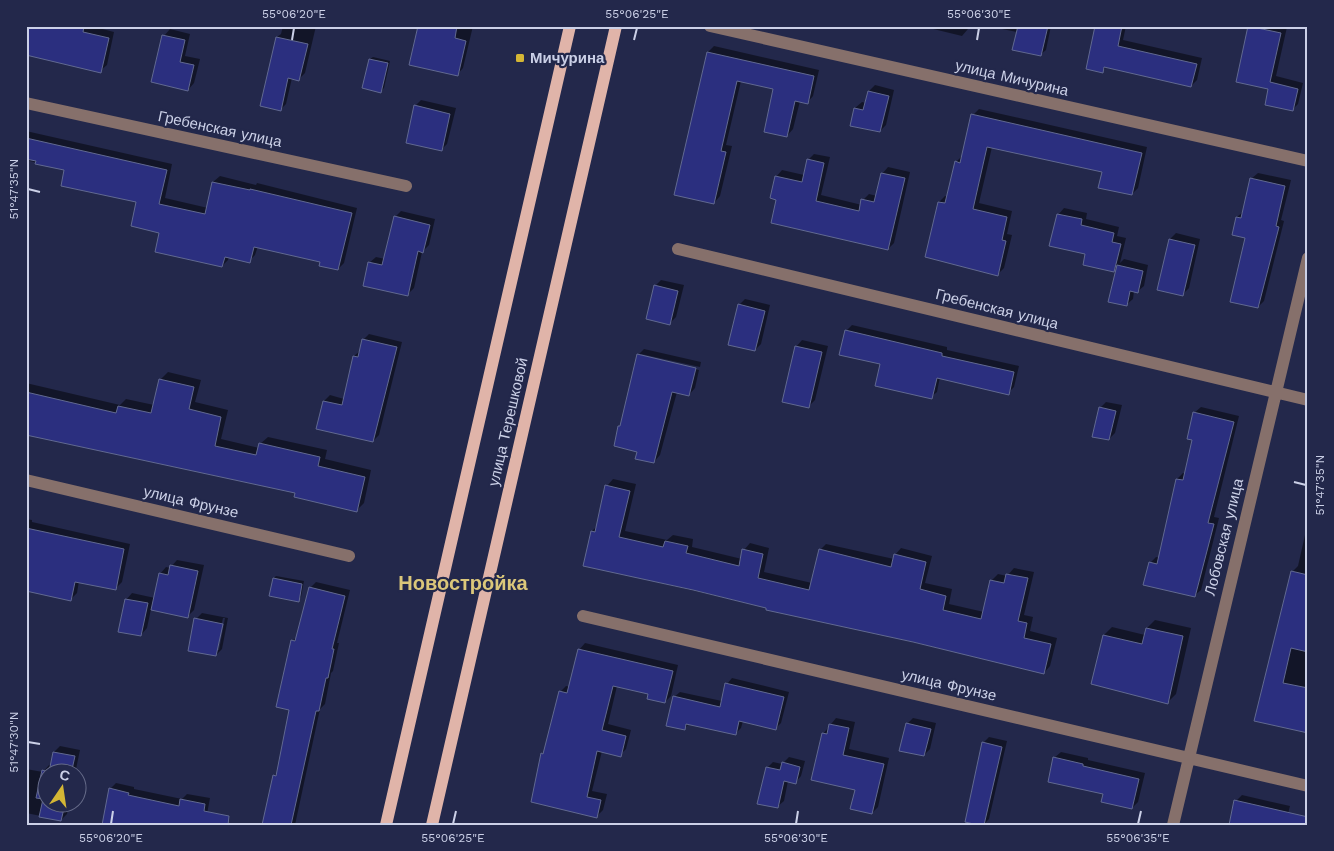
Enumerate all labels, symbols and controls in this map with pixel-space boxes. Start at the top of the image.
text: 55°06'20"E [262,7,326,21]
text: 55°06'25"E [605,7,669,21]
text: 55°06'30"E [947,7,1011,21]
place label: Мичурина [530,49,605,67]
marker: Мичурина [514,52,526,64]
street label: улица Мичурина [954,56,1071,100]
street label: Гребенская улица [156,107,284,151]
text: 51°47'35"N [7,159,21,219]
street label: Гребенская улица [934,285,1061,333]
street label: улица Терешковой [484,356,532,488]
text: 51°47'35"N [1313,455,1327,515]
street label: Лобовская улица [1201,476,1247,597]
street label: улица Фрунзе [142,482,240,522]
district label: Новостройка [398,571,529,595]
street label: улица Фрунзе [900,665,998,705]
text: 51°47'30"N [7,711,21,773]
north arrow [38,764,88,814]
text: С [58,766,72,784]
text: 55°06'20"E [79,831,143,845]
text: 55°06'25"E [421,831,485,845]
text: 55°06'30"E [764,831,828,845]
text: 55°06'35"E [1106,831,1170,845]

